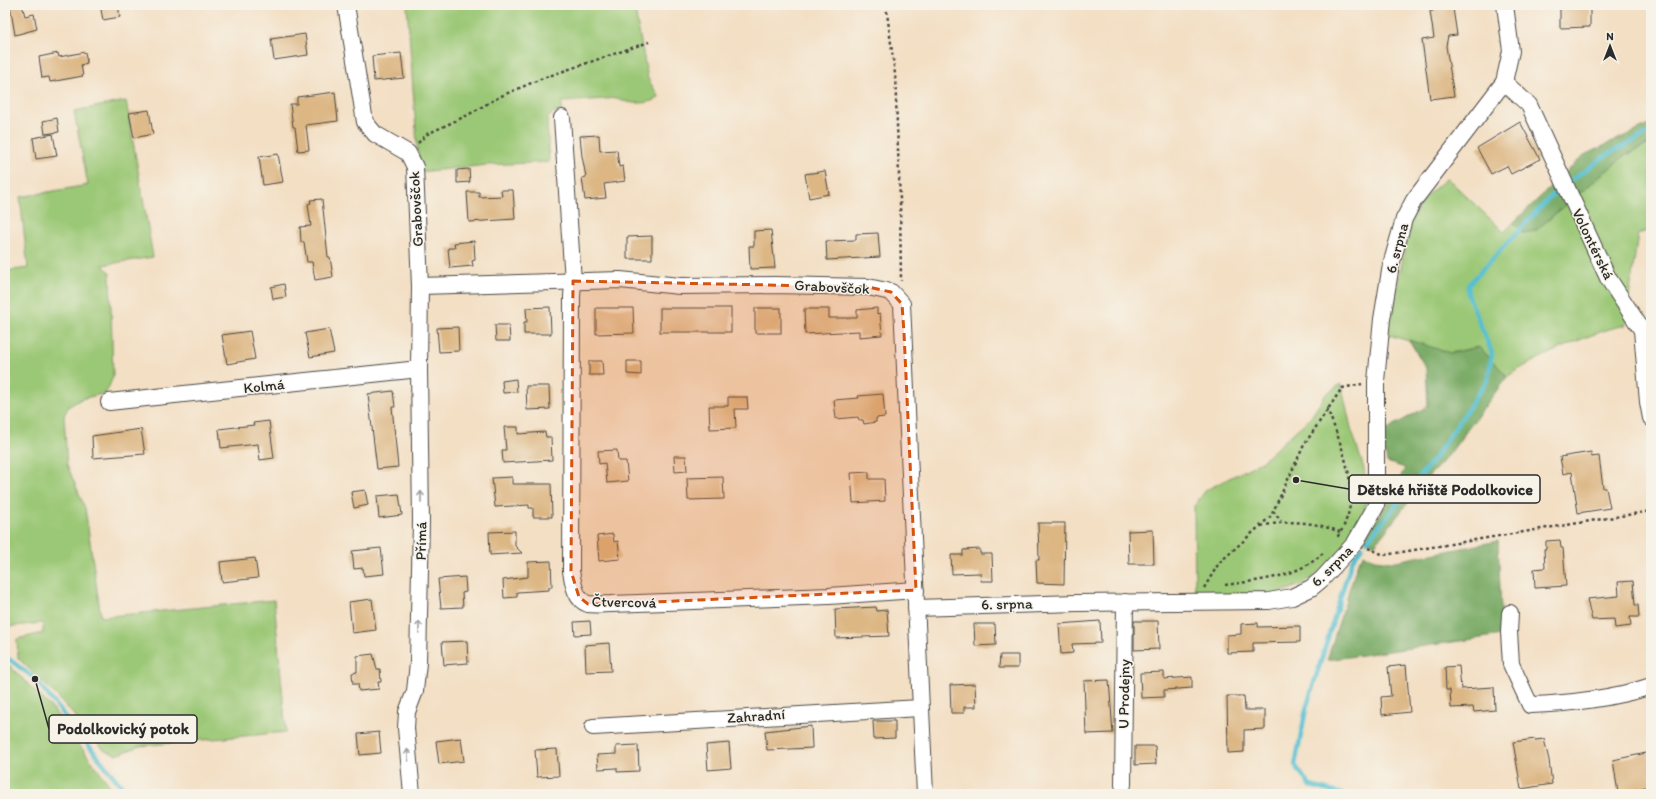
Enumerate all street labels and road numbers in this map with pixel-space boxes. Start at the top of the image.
street label: Grabovščok [405,171,427,247]
street label: Volontérská [1568,206,1618,283]
street label: 6. srpna [1382,221,1412,275]
street label: Grabovščok [794,276,870,298]
street label: Kolmá [243,375,286,397]
street label: Přímá [412,521,430,561]
street label: 6. srpna [1307,541,1357,591]
street label: Čtvercová [591,592,657,612]
street label: 6. srpna [981,595,1033,613]
street label: U Prodejny [1114,659,1134,729]
street label: Zahradní [726,705,786,727]

